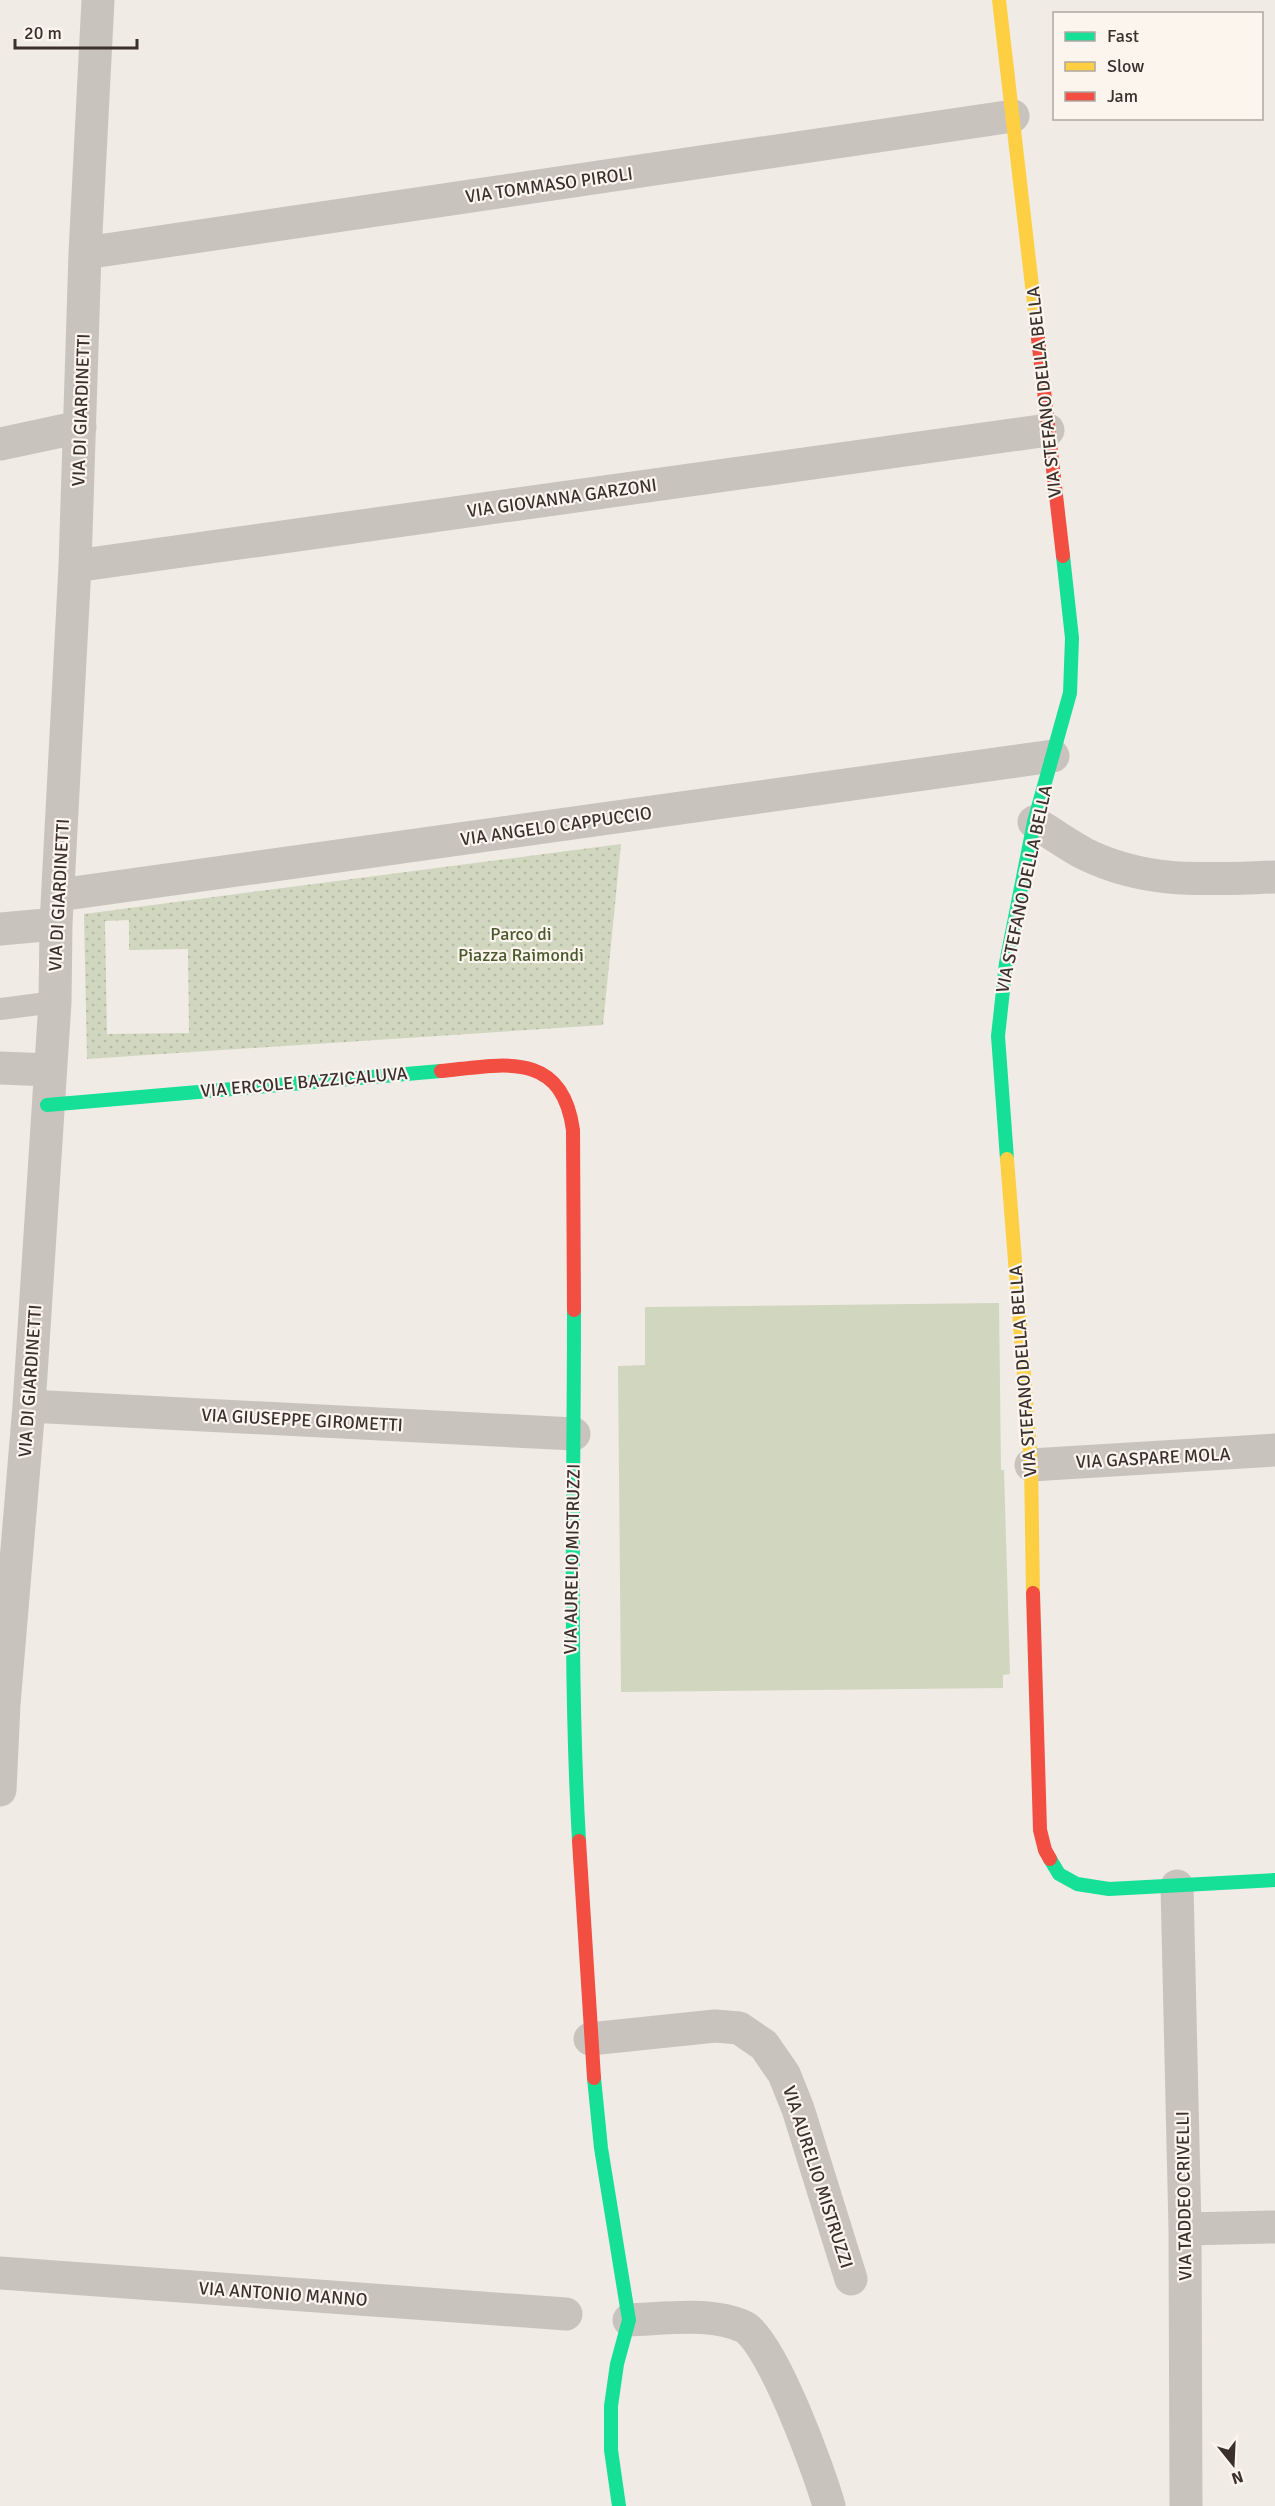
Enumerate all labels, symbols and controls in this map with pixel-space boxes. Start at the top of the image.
scale bar [15,12,136,50]
legend [1053,12,1263,120]
text: 20 m [24,22,62,44]
text: Fast [1107,25,1139,47]
text: Slow [1107,55,1144,77]
text: Jam [1107,85,1138,107]
street label: VIA TOMMASO PIROLI [464,162,634,208]
street label: VIA STEFANO DELLA BELLA [1022,285,1066,499]
street label: VIA DI GIARDINETTI [67,333,95,487]
street label: VIA GIOVANNA GARZONI [466,474,658,522]
street label: VIA STEFANO DELLA BELLA [991,783,1057,995]
street label: VIA ANGELO CAPPUCCIO [459,802,653,850]
street label: VIA DI GIARDINETTI [44,818,74,972]
park label: Parco di Piazza Raimondi [458,923,584,966]
street label: VIA ERCOLE BAZZICALUVA [199,1062,409,1102]
street label: VIA STEFANO DELLA BELLA [1005,1264,1041,1478]
street label: VIA DI GIARDINETTI [14,1304,46,1458]
street label: VIA GIUSEPPE GIROMETTI [201,1404,403,1436]
street label: VIA GASPARE MOLA [1075,1443,1231,1473]
street label: VIA AURELIO MISTRUZZI [559,1464,585,1654]
street label: VIA AURELIO MISTRUZZI [778,2083,858,2271]
street label: VIA TADDEO CRIVELLI [1172,2111,1196,2281]
street label: VIA ANTONIO MANNO [198,2277,368,2311]
north arrow [1203,2434,1263,2494]
text: N [1229,2466,1246,2489]

